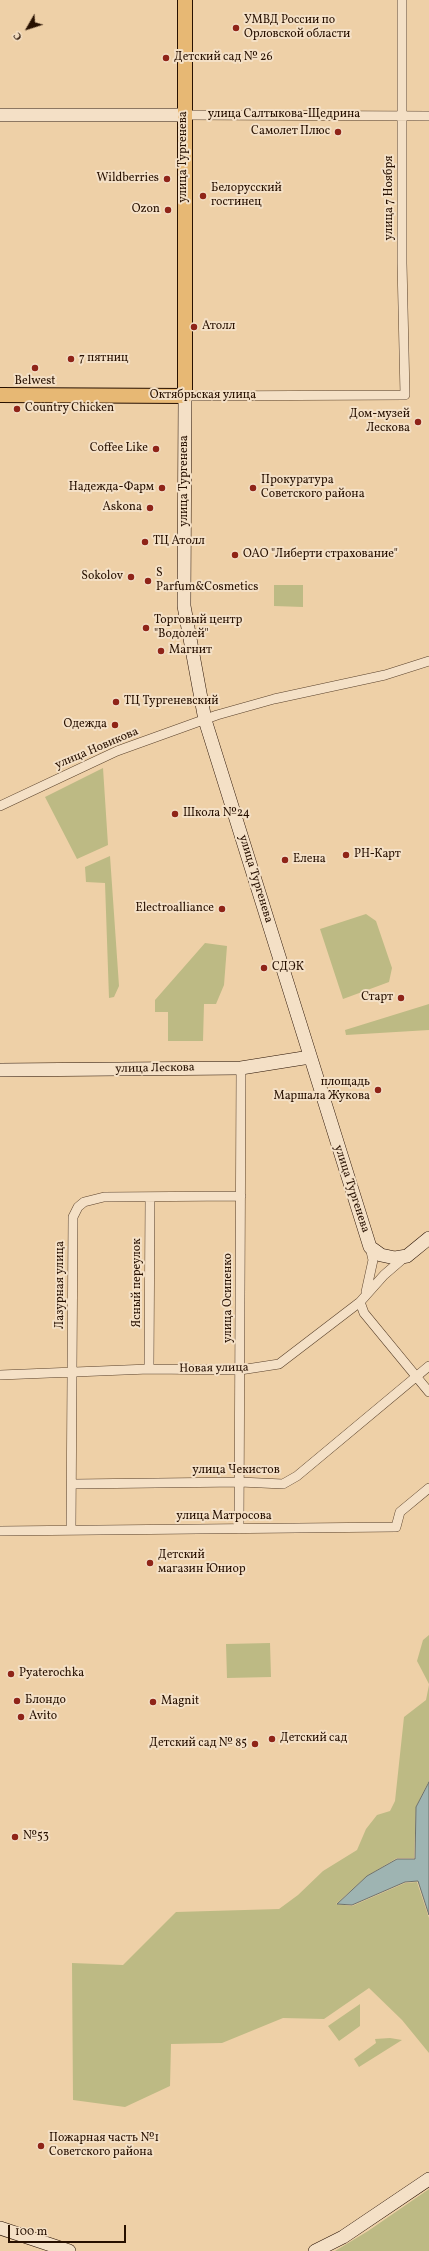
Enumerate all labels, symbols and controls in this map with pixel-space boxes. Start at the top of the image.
north arrow [8,8,48,48]
place label: УМВД России по Орловской области [244,14,350,42]
marker: УМВД России по Орловской области [231,23,241,33]
text: С [10,28,26,43]
place label: Детский сад № 26 [174,51,273,65]
marker: Детский сад № 26 [161,53,171,63]
street label: улица Салтыкова-Щедрина [208,108,360,122]
street label: улица Тургенева [177,111,191,203]
place label: Самолет Плюс [251,125,330,139]
marker: Самолет Плюс [333,127,343,137]
street label: улица 7 Ноября [383,156,397,240]
place label: Wildberries [97,172,159,186]
marker: Wildberries [162,174,172,184]
place label: Белорусский гостинец [211,182,282,210]
marker: Белорусский гостинец [198,191,208,201]
place label: Ozon [132,203,160,217]
marker: Ozon [163,205,173,215]
place label: Атолл [202,320,235,334]
marker: Атолл [189,322,199,332]
place label: 7 пятниц [79,352,128,366]
marker: 7 пятниц [66,354,76,364]
marker: Belwest [30,363,40,373]
place label: Belwest [15,375,55,389]
street label: Октябрьская улица [150,389,256,403]
place label: Country Chicken [25,402,114,416]
marker: Country Chicken [12,404,22,414]
place label: Дом-музей Лескова [349,408,410,436]
marker: Дом-музей Лескова [413,417,423,427]
street label: улица Тургенева [178,435,192,527]
place label: Coffee Like [90,442,148,456]
marker: Coffee Like [151,444,161,454]
place label: Прокуратура Советского района [261,474,365,502]
place label: Надежда-Фарм [69,481,154,495]
marker: Надежда-Фарм [157,483,167,493]
marker: Прокуратура Советского района [248,483,258,493]
place label: Askona [103,501,142,515]
marker: Askona [145,503,155,513]
place label: ТЦ Атолл [153,535,205,549]
marker: ТЦ Атолл [140,537,150,547]
place label: ОАО "Либерти страхование" [243,548,398,562]
marker: ОАО "Либерти страхование" [230,550,240,560]
place label: S Parfum&Cosmetics [156,567,258,595]
place label: Sokolov [81,570,123,584]
marker: Sokolov [126,572,136,582]
marker: S Parfum&Cosmetics [143,576,153,586]
place label: Торговый центр "Водолей" [154,614,242,642]
marker: Торговый центр "Водолей" [141,623,151,633]
place label: Магнит [169,644,212,658]
marker: Магнит [156,646,166,656]
place label: ТЦ Тургеневский [124,695,219,709]
marker: ТЦ Тургеневский [111,697,121,707]
place label: Одежда [63,718,107,732]
marker: Одежда [110,720,120,730]
street label: улица Новикова [53,725,141,773]
place label: Школа №24 [183,807,250,821]
marker: Школа №24 [170,809,180,819]
street label: улица Тургенева [235,833,275,925]
place label: РН-Карт [354,848,401,862]
marker: РН-Карт [341,850,351,860]
place label: Елена [293,853,326,867]
marker: Елена [280,855,290,865]
place label: Electroalliance [136,902,214,916]
marker: Electroalliance [217,904,227,914]
place label: СДЭК [272,961,304,975]
marker: СДЭК [259,963,269,973]
place label: Старт [361,991,393,1005]
marker: Старт [396,993,406,1003]
street label: улица Лескова [115,1061,195,1077]
place label: площадь Маршала Жукова [273,1076,370,1104]
marker: площадь Маршала Жукова [373,1085,383,1095]
street label: улица Тургенева [330,1143,372,1235]
street label: Ясный переулок [131,1238,145,1328]
street label: Лазурная улица [54,1241,68,1329]
street label: улица Осипенко [222,1253,236,1343]
street label: Новая улица [179,1361,249,1377]
street label: улица Чекистов [192,1464,280,1478]
street label: улица Матросова [176,1510,272,1524]
place label: Детский магазин Юниор [158,1549,246,1577]
marker: Детский магазин Юниор [145,1558,155,1568]
place label: Pyaterochka [19,1667,84,1681]
marker: Pyaterochka [6,1669,16,1679]
place label: Блондо [25,1694,66,1708]
place label: Magnit [161,1695,199,1709]
marker: Блондо [12,1696,22,1706]
marker: Magnit [148,1697,158,1707]
place label: Avito [29,1710,57,1724]
marker: Avito [16,1712,26,1722]
place label: Детский сад [280,1732,347,1746]
marker: Детский сад [267,1734,277,1744]
place label: Детский сад № 85 [149,1737,247,1751]
marker: Детский сад № 85 [250,1739,260,1749]
place label: №53 [23,1830,49,1844]
marker: №53 [10,1832,20,1842]
place label: Пожарная часть №1 Советского района [49,2132,159,2160]
marker: Пожарная часть №1 Советского района [36,2141,46,2151]
scale bar [10,2217,128,2243]
text: 100 m [15,2224,47,2240]

